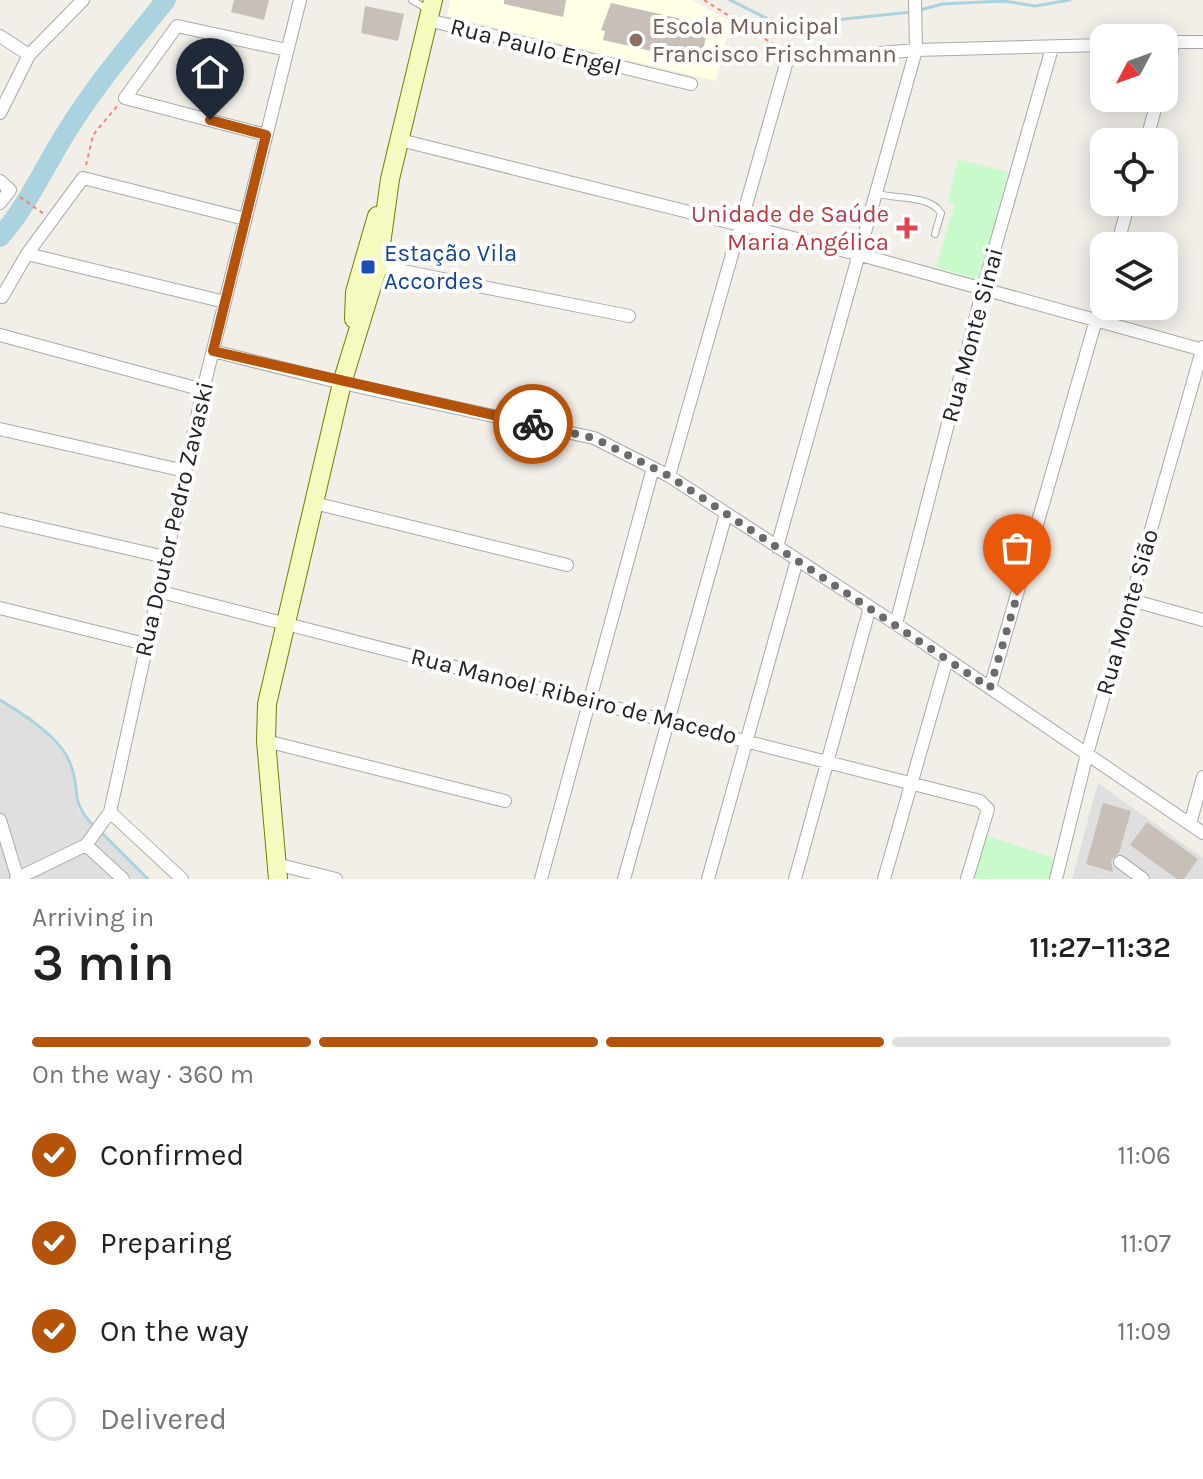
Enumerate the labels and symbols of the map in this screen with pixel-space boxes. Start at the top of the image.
street label: Rua Paulo Engel [448,12,624,82]
place label: Escola Municipal Francisco Frischmann [652,12,897,68]
north arrow [1090,24,1178,112]
marker: Escola Municipal Francisco Frischmann [627,31,645,49]
pin [176,38,244,120]
place label: Unidade de Saúde Maria Angélica [691,200,889,256]
marker: Unidade de Saúde Maria Angélica [896,217,918,239]
place label: Estação Vila Accordes [384,239,517,295]
street label: Rua Monte Sinai [935,245,1009,425]
marker: Estação Vila Accordes [359,258,377,276]
street label: Rua Doutor Pedro Zavaski [129,379,219,659]
courier [493,384,573,464]
pin [983,514,1051,596]
street label: Rua Monte Sião [1090,526,1164,698]
street label: Rua Manoel Ribeiro de Macedo [408,642,740,750]

